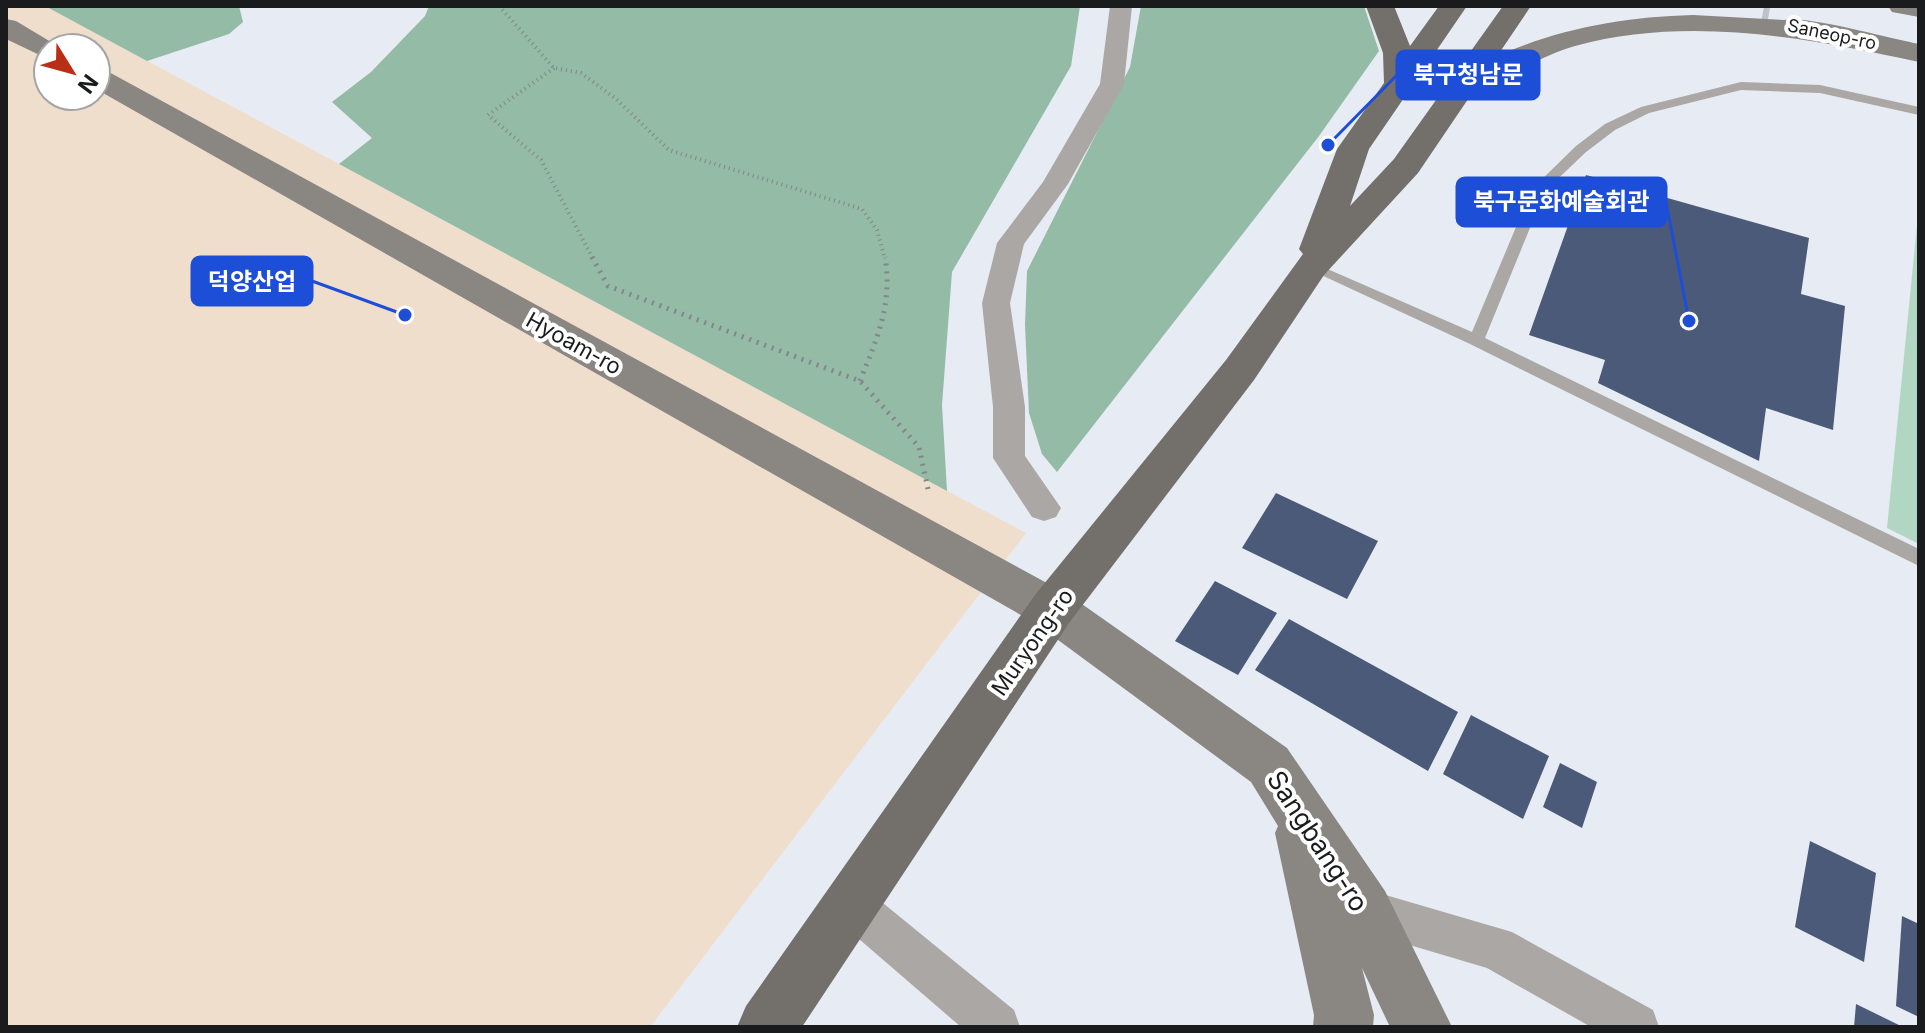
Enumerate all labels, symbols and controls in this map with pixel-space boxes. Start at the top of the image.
street label: Saneop-ro [1786,14,1878,54]
north arrow [32,32,112,112]
callout: 북구청남문 [1397,51,1539,99]
text: 북구청남문 [1413,60,1523,89]
text: N [73,70,103,99]
callout: 북구문화예술회관 [1457,178,1666,226]
text: 북구문화예술회관 [1473,187,1649,216]
callout: 덕양산업 [192,257,312,305]
text: 덕양산업 [208,267,296,296]
street label: Hyoam-ro [522,306,626,380]
street label: Muryong-ro [986,584,1078,700]
street label: Sangbang-ro [1261,765,1375,917]

